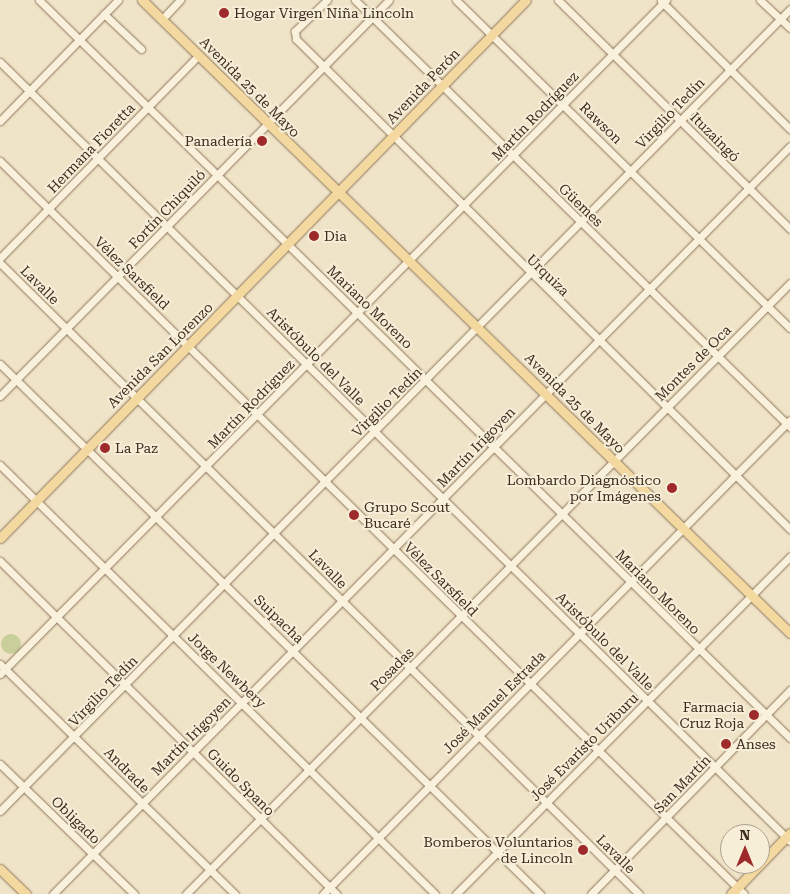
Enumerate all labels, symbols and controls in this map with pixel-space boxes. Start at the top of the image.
place label: Hogar Virgen Niña Lincoln [234,5,414,21]
marker: Hogar Virgen Niña Lincoln [218,7,230,19]
street label: Avenida 25 de Mayo [196,33,304,141]
street label: Avenida Perón [383,45,463,127]
street label: Martín Rodríguez [488,68,582,164]
street label: Virgilio Tedín [632,74,708,152]
street label: Rawson [576,99,626,147]
street label: Hermana Fioretta [44,100,138,196]
street label: Ituzaingó [687,109,743,165]
place label: Panadería [185,133,252,149]
marker: Panadería [256,135,268,147]
street label: Fortín Chiquiló [125,166,209,252]
street label: Güemes [555,180,607,230]
place label: Dia [324,228,347,244]
marker: Dia [308,230,320,242]
street label: Vélez Sarsfield [91,233,173,313]
street label: Urquiza [523,251,573,299]
street label: Lavalle [17,262,63,308]
street label: Mariano Moreno [324,262,416,352]
street label: Avenida San Lorenzo [104,299,216,411]
street label: Aristóbulo del Valle [263,303,369,409]
street label: Montes de Oca [651,321,735,405]
street label: Avenida 25 de Mayo [521,349,629,457]
street label: Martín Rodríguez [204,356,298,452]
street label: Virgilio Tedín [349,364,425,440]
street label: Martín Irigoyen [433,403,519,491]
place label: La Paz [115,440,158,456]
marker: La Paz [99,442,111,454]
place label: Lombardo Diagnóstico por Imágenes [507,472,661,504]
marker: Lombardo Diagnóstico por Imágenes [665,481,679,495]
place label: Grupo Scout Bucaré [364,499,450,532]
marker: Grupo Scout Bucaré [348,509,360,521]
street label: Vélez Sarsfield [401,539,481,619]
street label: Lavalle [305,546,351,592]
street label: Mariano Moreno [612,546,704,638]
street label: Aristóbulo del Valle [552,588,658,694]
street label: Suipacha [251,591,307,647]
street label: Jorge Newbery [185,629,269,711]
street label: Posadas [367,644,417,694]
street label: José Manuel Estrada [439,647,549,757]
street label: Virgilio Tedín [65,652,141,730]
street label: José Evaristo Uriburu [526,689,642,805]
street label: Martín Irigoyen [148,693,234,779]
place label: Farmacia Cruz Roja [679,699,744,732]
marker: Farmacia Cruz Roja [748,709,760,721]
place label: Anses [736,736,776,752]
marker: Anses [720,738,732,750]
street label: Andrade [101,744,153,796]
street label: Guido Spano [204,745,278,819]
street label: San Martín [650,751,714,817]
street label: Obligado [48,793,104,847]
north arrow [720,824,770,874]
text: N [740,827,750,843]
street label: Lavalle [593,831,639,877]
place label: Bomberos Voluntarios de Lincoln [423,834,573,866]
marker: Bomberos Voluntarios de Lincoln [577,844,589,856]

